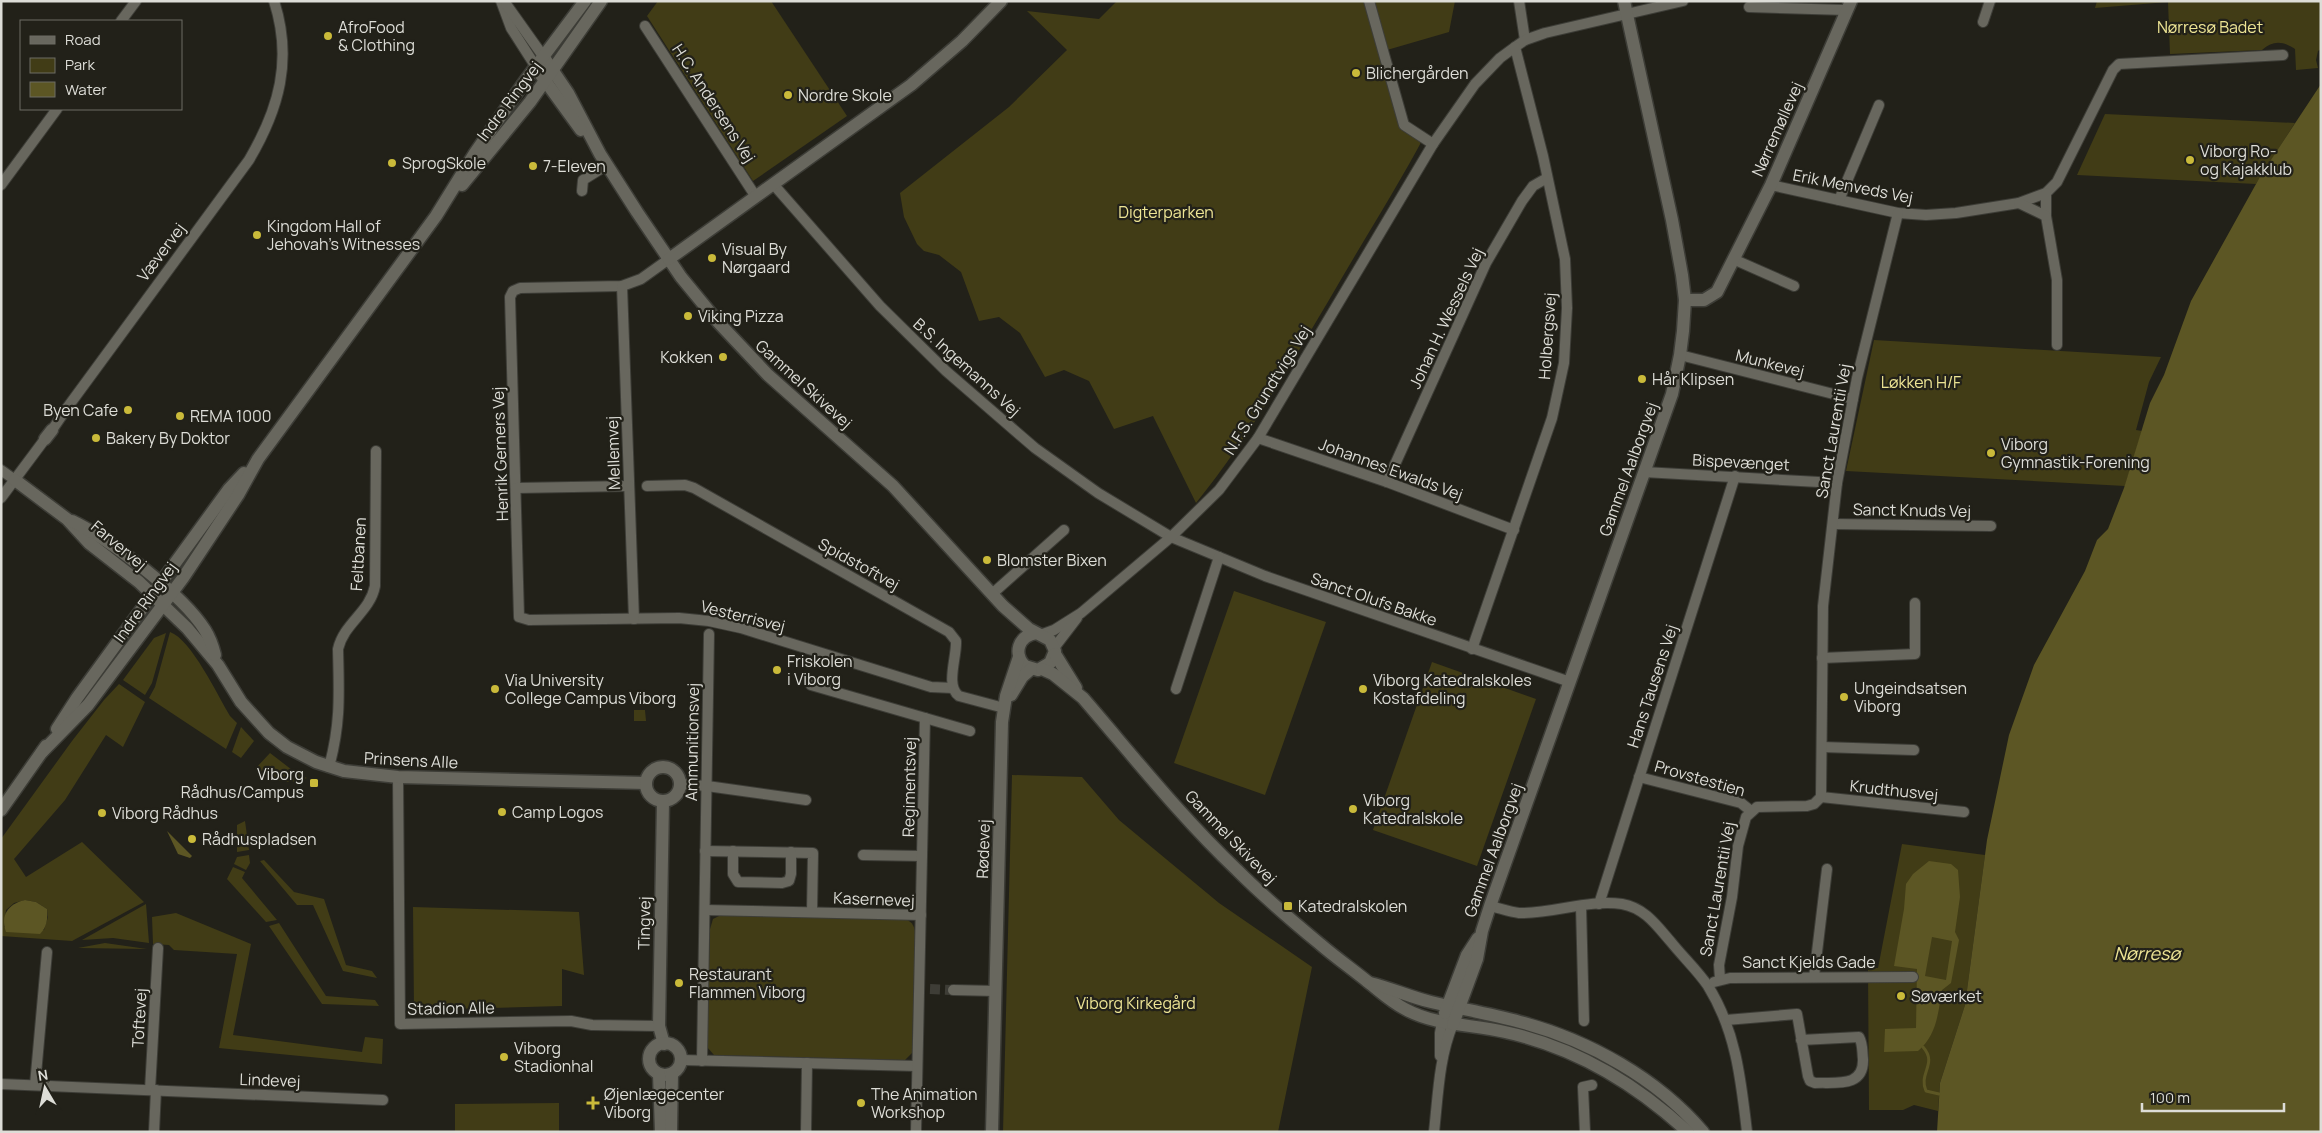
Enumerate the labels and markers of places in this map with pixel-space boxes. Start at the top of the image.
place label: AfroFood & Clothing [338,16,415,56]
marker: AfroFood & Clothing [322,30,334,42]
place label: Blichergården [1366,62,1469,84]
marker: Blichergården [1350,67,1362,79]
place label: Nordre Skole [798,84,892,106]
marker: Nordre Skole [782,89,794,101]
place label: Viborg Ro- og Kajakklub [2200,140,2292,180]
place label: SprogSkole [402,152,486,174]
marker: Viborg Ro- og Kajakklub [2184,154,2196,166]
place label: 7-Eleven [543,155,606,177]
marker: SprogSkole [386,157,398,169]
marker: 7-Eleven [527,160,539,172]
place label: Kingdom Hall of Jehovah's Witnesses [267,215,420,255]
marker: Kingdom Hall of Jehovah's Witnesses [251,229,263,241]
place label: Visual By Nørgaard [722,238,790,278]
marker: Visual By Nørgaard [706,252,718,264]
place label: Viking Pizza [698,305,784,327]
marker: Viking Pizza [682,310,694,322]
place label: Kokken [660,346,713,368]
marker: Kokken [717,351,729,363]
place label: Hår Klipsen [1652,368,1734,390]
marker: Hår Klipsen [1636,373,1648,385]
place label: Byen Cafe [43,399,118,421]
marker: Byen Cafe [122,404,134,416]
place label: REMA 1000 [190,405,272,427]
marker: REMA 1000 [174,410,186,422]
place label: Bakery By Doktor [106,427,230,449]
marker: Bakery By Doktor [90,432,102,444]
place label: Viborg Gymnastik-Forening [2001,433,2150,473]
marker: Viborg Gymnastik-Forening [1985,447,1997,459]
place label: Blomster Bixen [997,549,1107,571]
marker: Blomster Bixen [981,554,993,566]
place label: Friskolen i Viborg [787,650,853,690]
marker: Friskolen i Viborg [771,664,783,676]
place label: Via University College Campus Viborg [505,669,676,709]
place label: Viborg Katedralskoles Kostafdeling [1373,669,1532,709]
place label: Ungeindsatsen Viborg [1854,677,1967,717]
marker: Via University College Campus Viborg [489,683,501,695]
marker: Viborg Katedralskoles Kostafdeling [1357,683,1369,695]
marker: Ungeindsatsen Viborg [1838,691,1850,703]
place label: Viborg Rådhus/Campus [181,763,304,803]
marker: Viborg Rådhus/Campus [308,777,320,789]
place label: Viborg Katedralskole [1363,789,1463,829]
place label: Camp Logos [512,801,603,823]
place label: Viborg Rådhus [112,802,218,824]
marker: Viborg Katedralskole [1347,803,1359,815]
marker: Camp Logos [496,806,508,818]
marker: Viborg Rådhus [96,807,108,819]
place label: Rådhuspladsen [202,828,316,850]
marker: Rådhuspladsen [186,833,198,845]
place label: Katedralskolen [1298,895,1407,917]
marker: Katedralskolen [1282,900,1294,912]
place label: Restaurant Flammen Viborg [689,963,806,1003]
marker: Restaurant Flammen Viborg [673,977,685,989]
place label: Søværket [1911,985,1982,1007]
marker: Søværket [1895,990,1907,1002]
place label: Viborg Stadionhal [514,1037,593,1077]
marker: Viborg Stadionhal [498,1051,510,1063]
place label: Øjenlægecenter Viborg [604,1083,725,1123]
place label: The Animation Workshop [871,1083,978,1123]
marker: Øjenlægecenter Viborg [586,1096,600,1110]
marker: The Animation Workshop [855,1097,867,1109]

